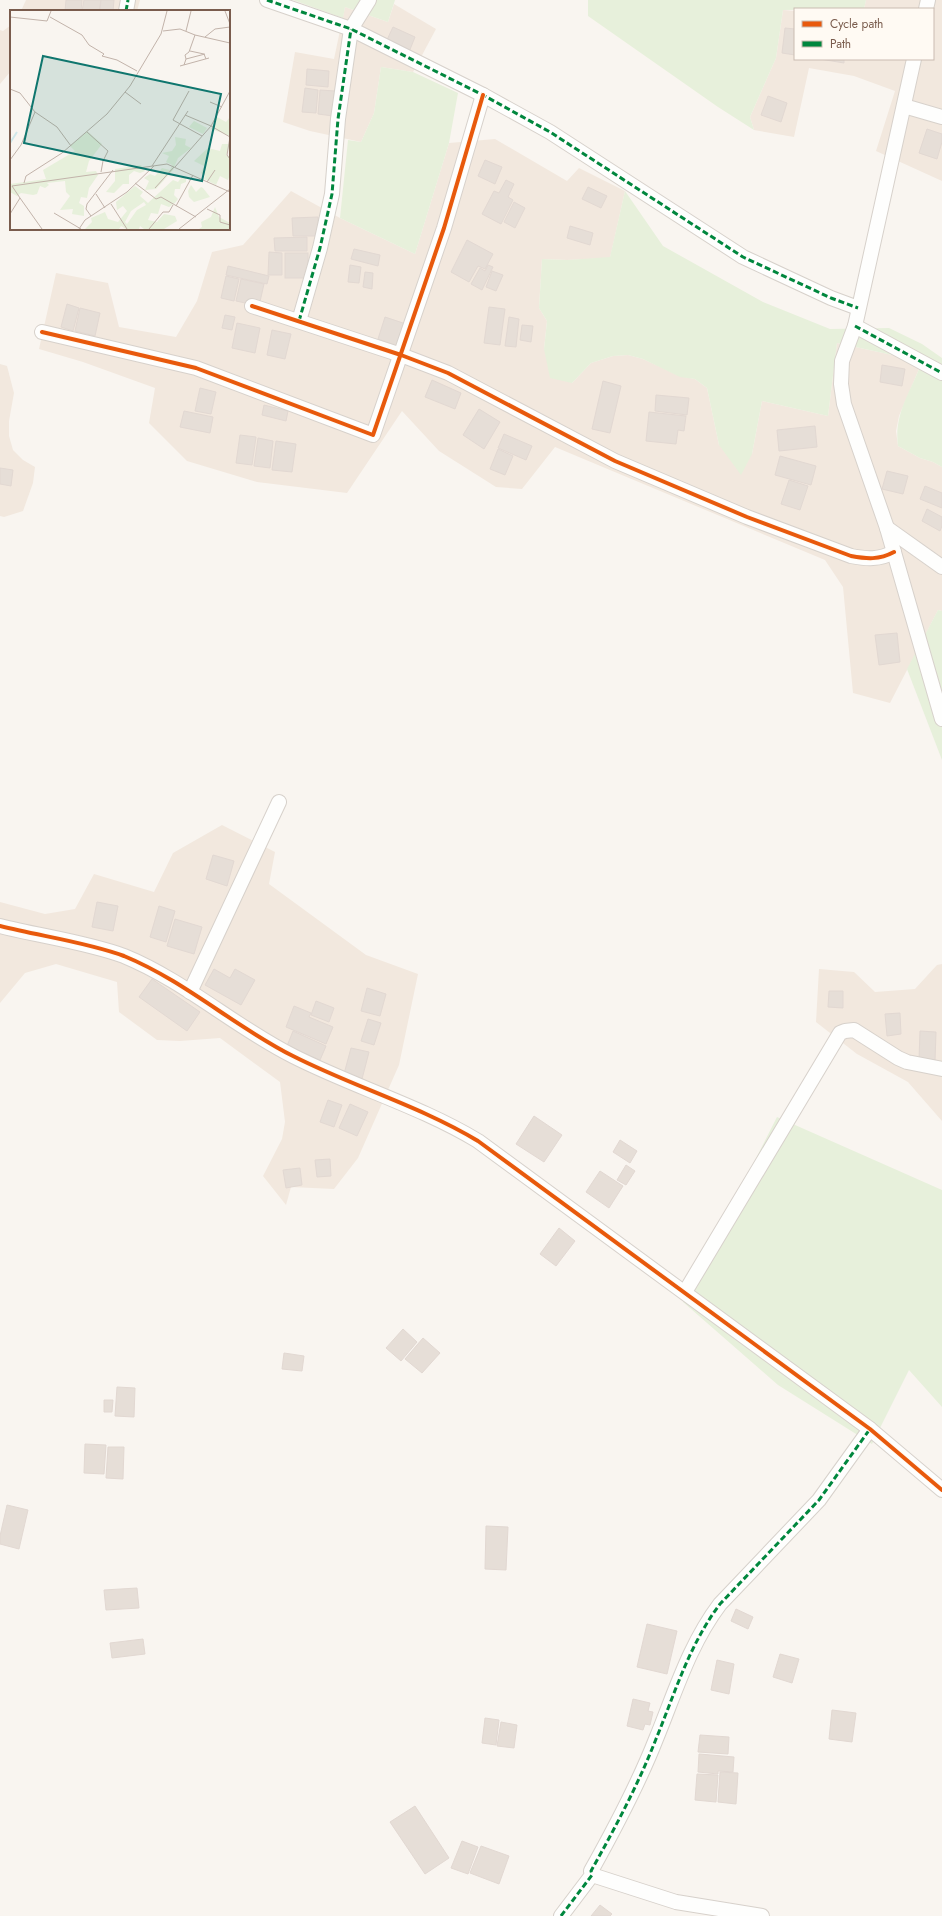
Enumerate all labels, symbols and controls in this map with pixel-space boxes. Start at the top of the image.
legend [794,8,934,60]
inset map [10,10,230,230]
text: Cycle path [830,15,883,33]
text: Path [830,35,851,53]

